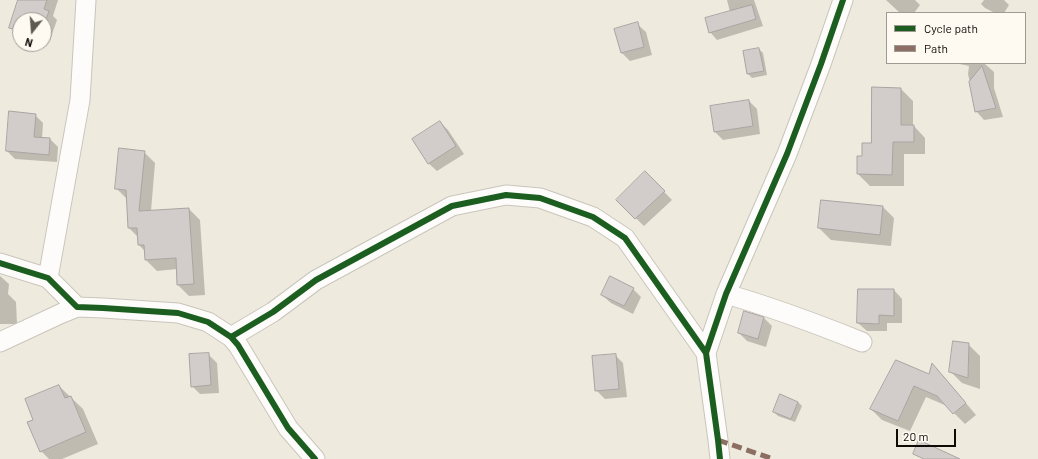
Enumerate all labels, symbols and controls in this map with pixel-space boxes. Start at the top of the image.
north arrow [12,12,52,52]
legend [886,12,1026,64]
text: Cycle path [924,21,978,35]
text: N [23,36,34,50]
text: Path [924,41,948,55]
scale bar [898,421,958,447]
text: 20 m [903,429,929,443]

